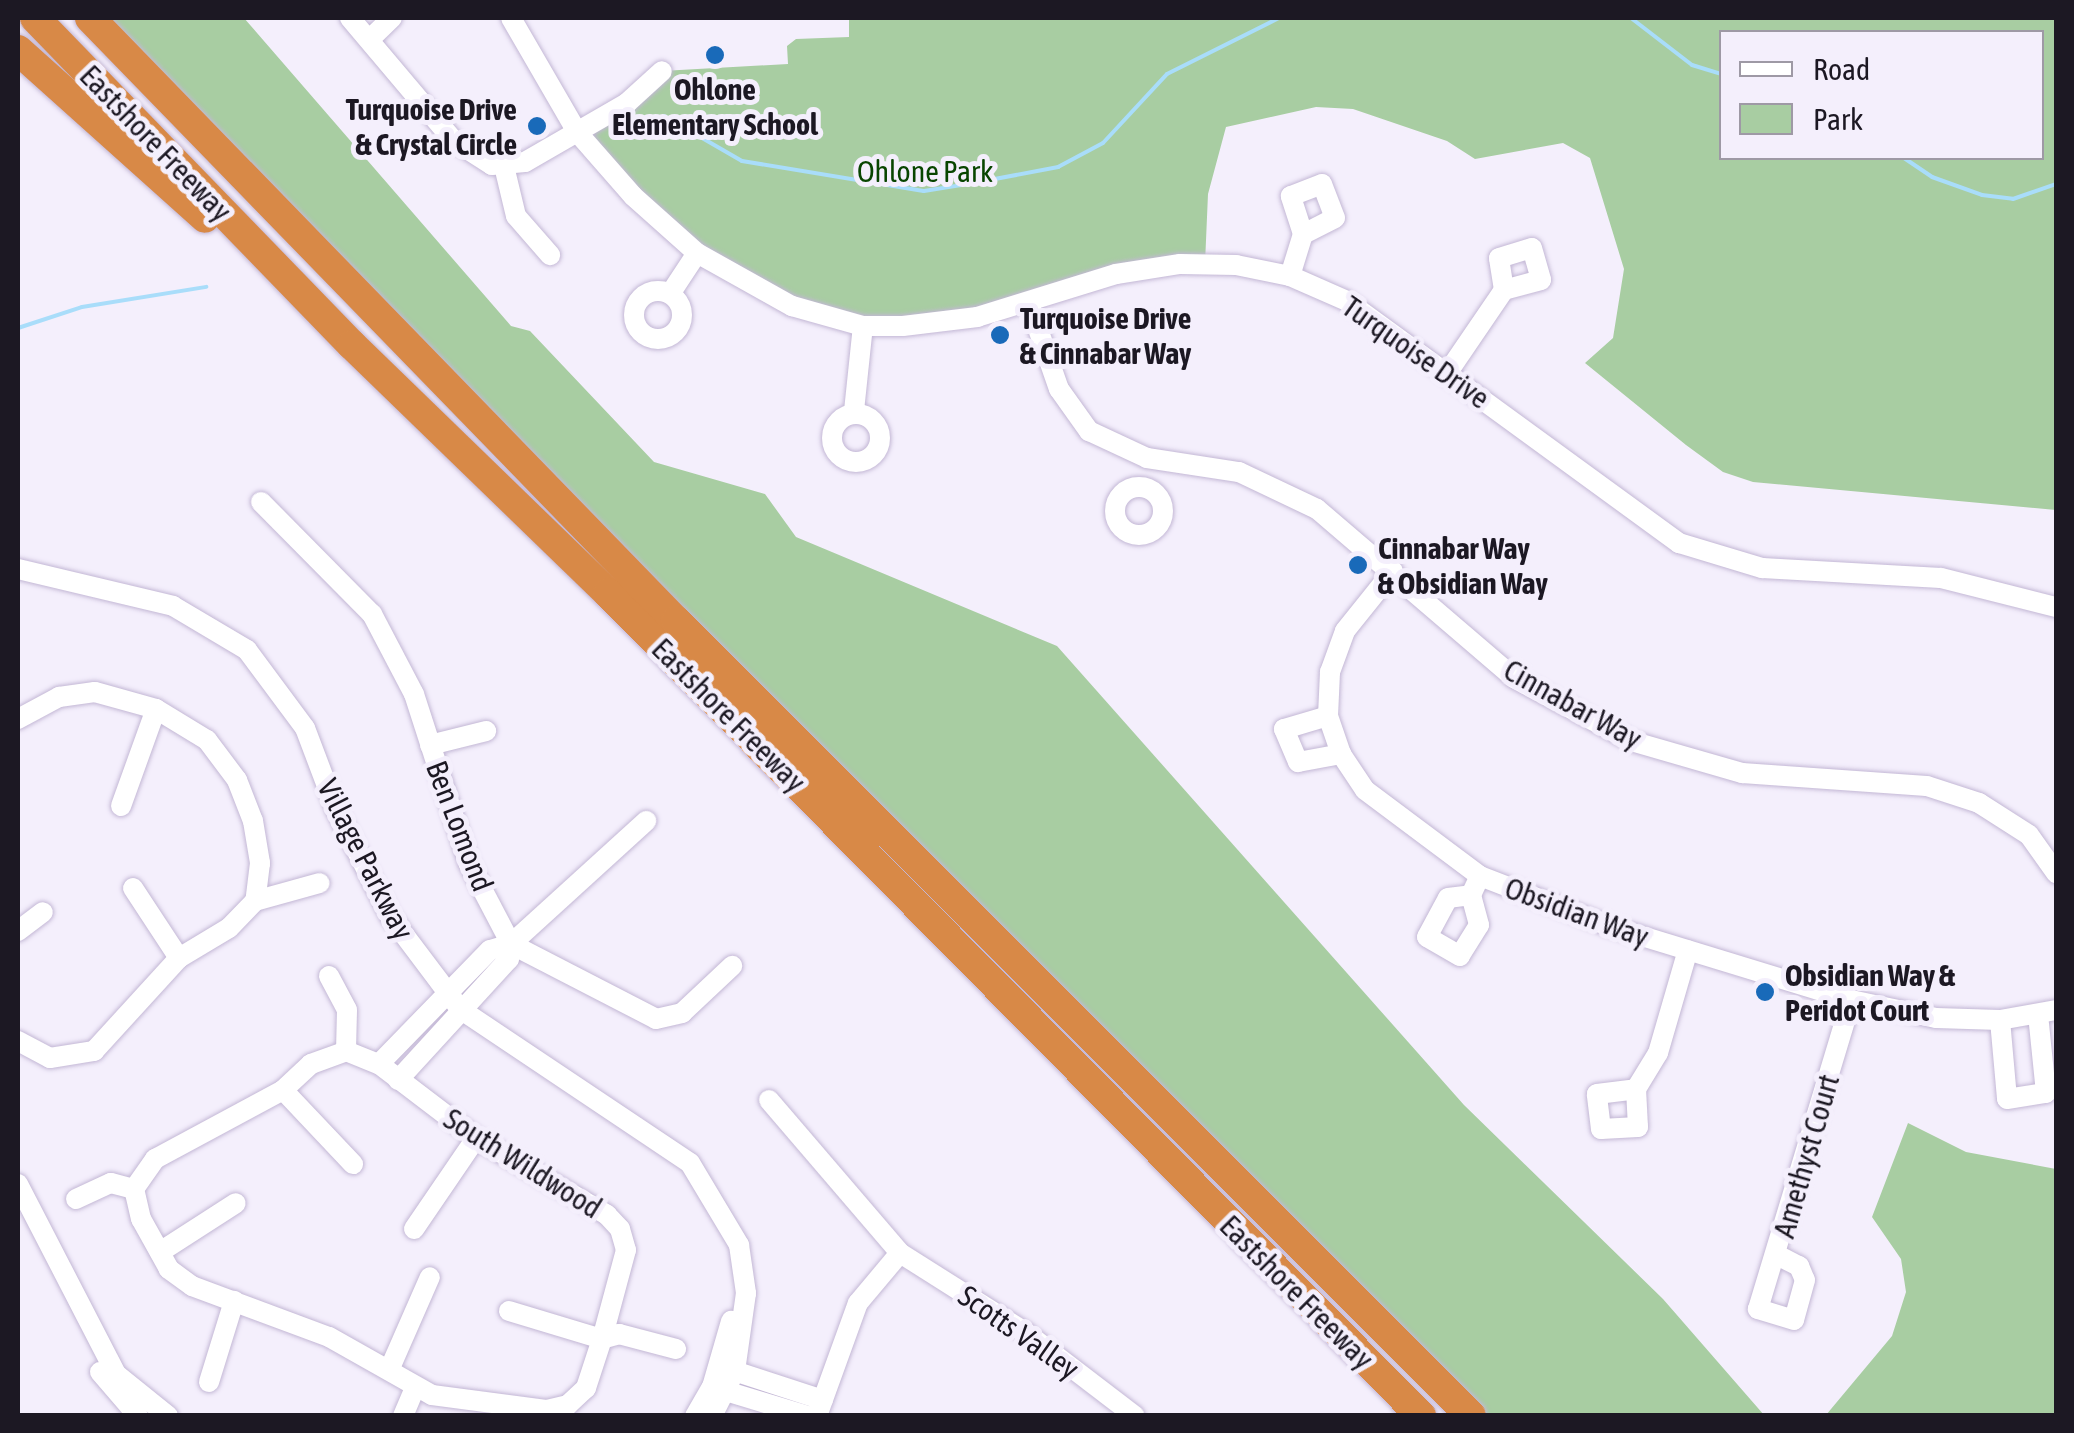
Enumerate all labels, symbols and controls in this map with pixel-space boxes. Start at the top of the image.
legend [1719,30,2044,160]
marker: Ohlone Elementary School [704,44,726,66]
text: Road [1813,52,1870,86]
street label: Eastshore Freeway [73,58,239,228]
place label: Ohlone Elementary School [612,71,818,142]
place label: Turquoise Drive & Crystal Circle [346,91,517,162]
text: Park [1813,102,1863,136]
marker: Turquoise Drive & Crystal Circle [526,115,548,137]
park label: Ohlone Park [857,153,993,189]
street label: Turquoise Drive [1336,288,1496,416]
place label: Turquoise Drive & Cinnabar Way [1020,300,1191,370]
marker: Turquoise Drive & Cinnabar Way [989,324,1011,346]
place label: Cinnabar Way & Obsidian Way [1378,530,1548,600]
marker: Cinnabar Way & Obsidian Way [1347,554,1369,576]
street label: Eastshore Freeway [645,631,813,799]
street label: Cinnabar Way [1498,651,1648,757]
street label: Ben Lomond [419,756,501,896]
street label: Village Parkway [310,773,422,945]
street label: Obsidian Way [1500,869,1654,955]
place label: Obsidian Way & Peridot Court [1785,957,1955,1028]
marker: Obsidian Way & Peridot Court [1754,981,1776,1003]
street label: Amethyst Court [1766,1070,1846,1242]
street label: South Wildwood [438,1100,608,1226]
street label: Eastshore Freeway [1213,1208,1381,1376]
street label: Scotts Valley [952,1277,1086,1387]

